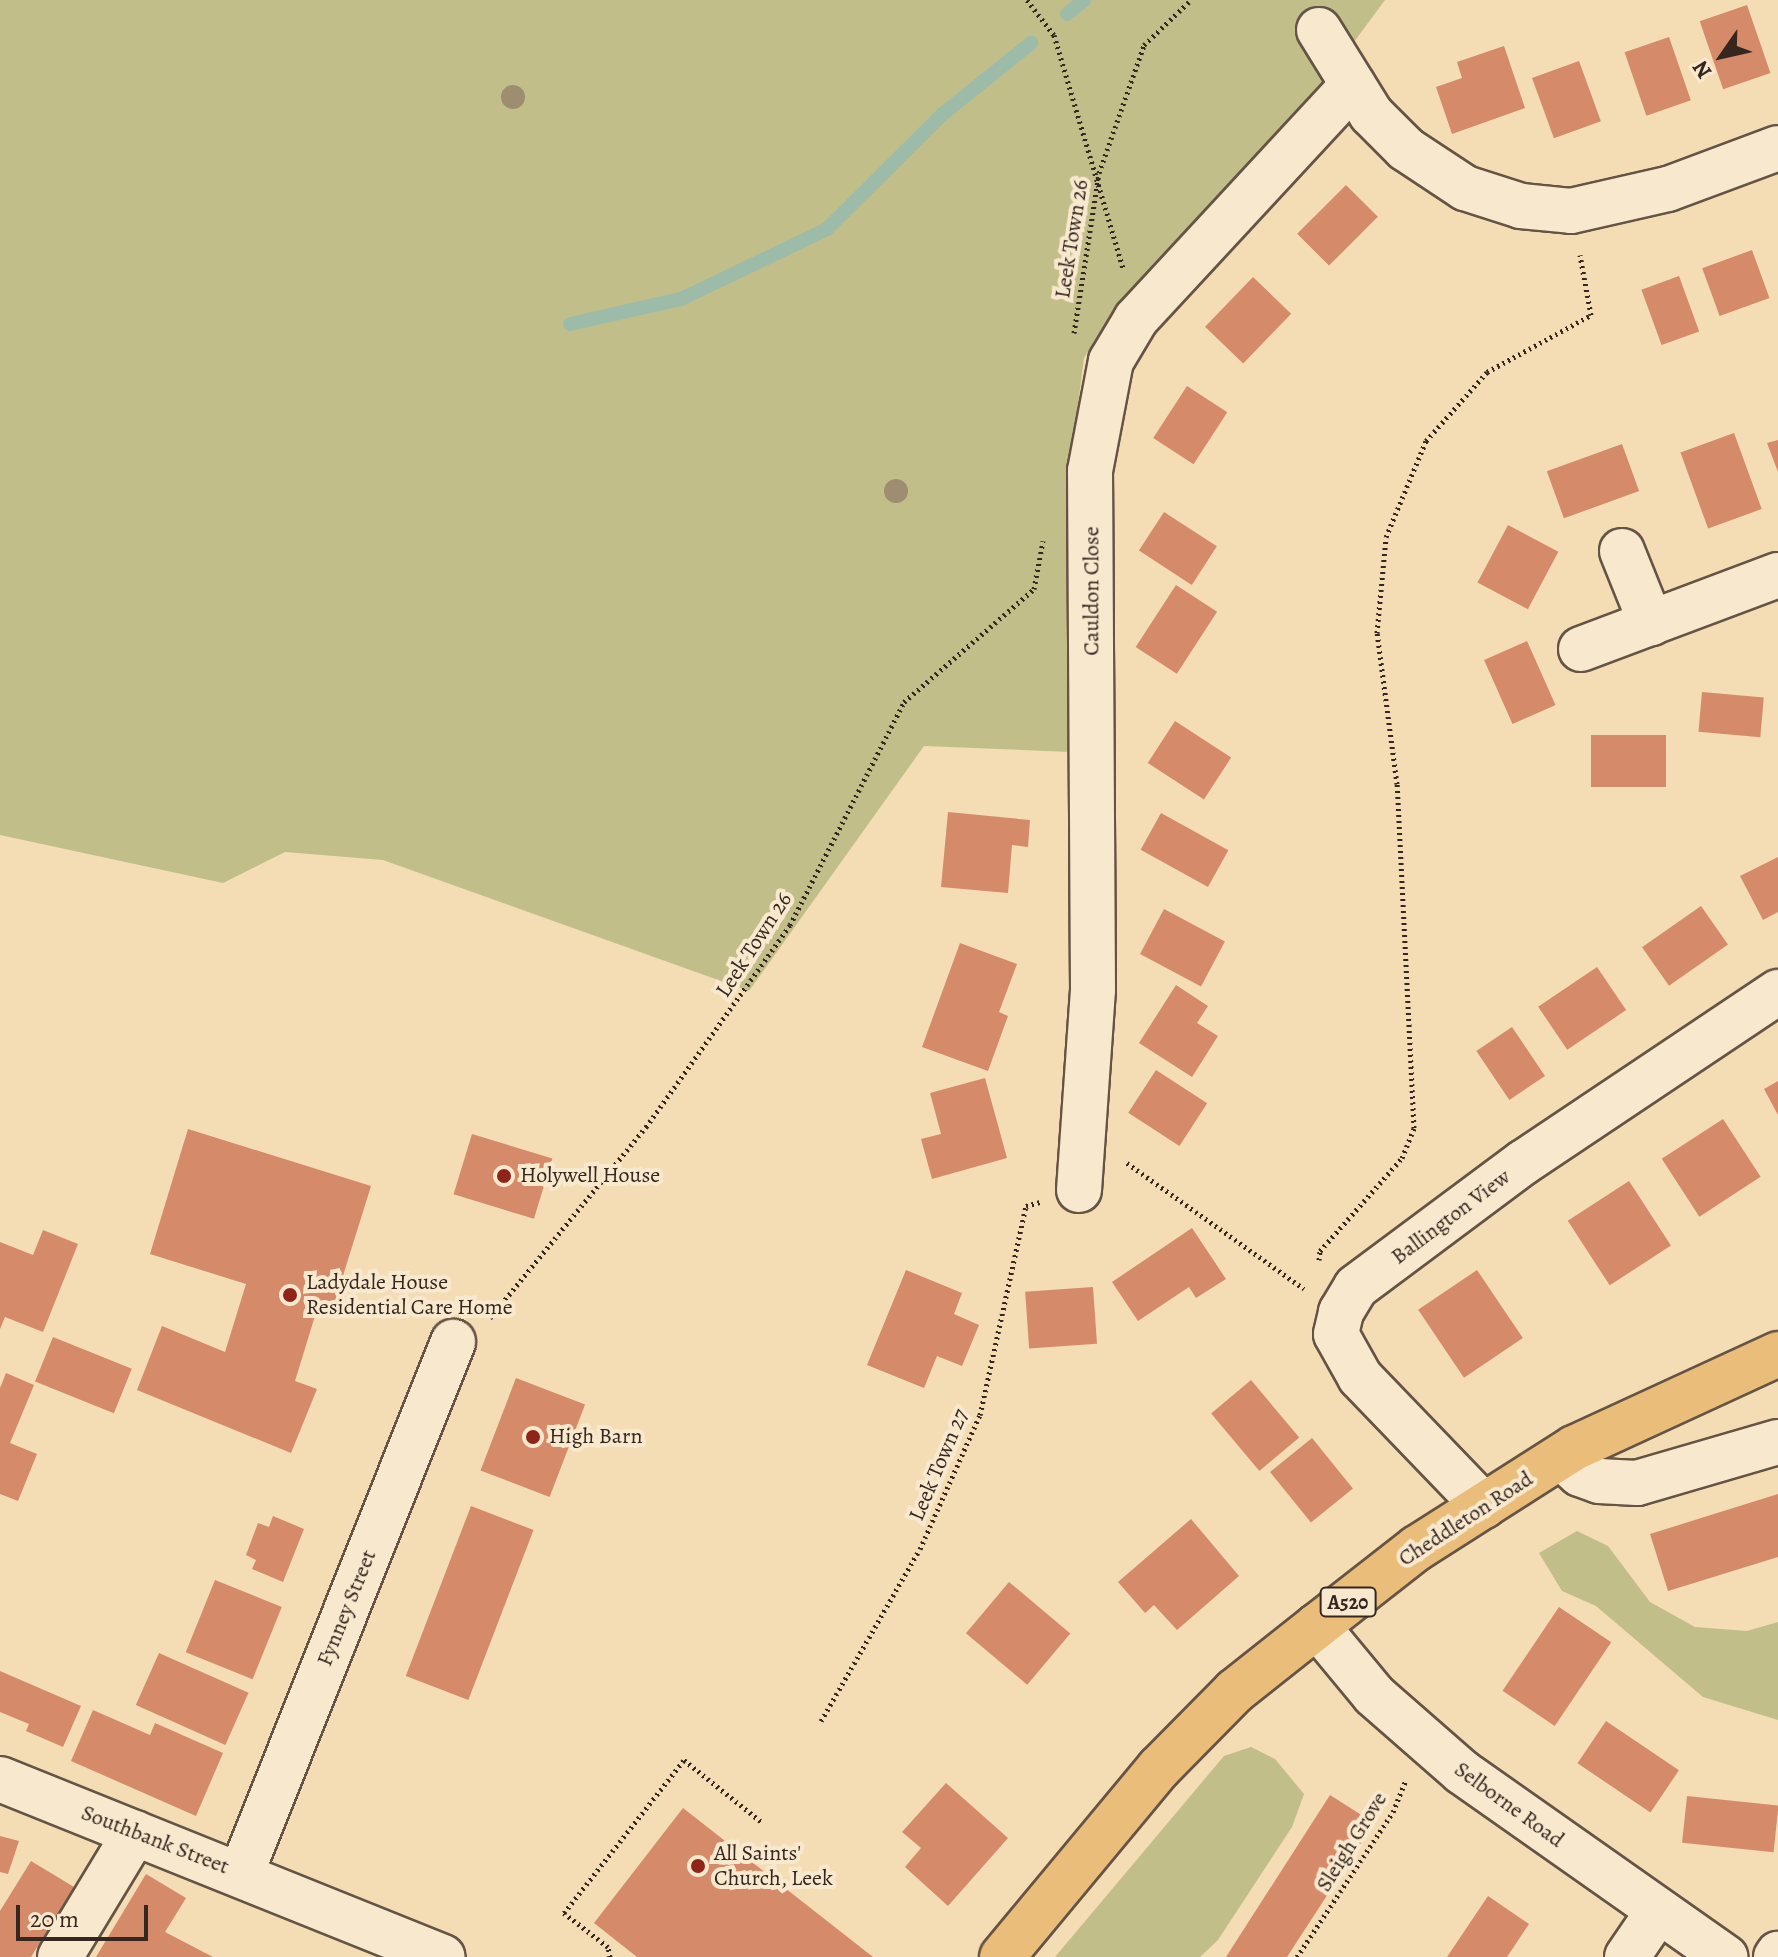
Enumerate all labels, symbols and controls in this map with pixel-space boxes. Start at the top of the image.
north arrow [1682,16,1762,96]
text: N [1685,54,1719,84]
street label: Leek Town 26 [1050,178,1094,300]
street label: Cauldon Close [1079,526,1105,656]
street label: Leek Town 26 [710,887,798,1003]
place label: Holywell House [520,1163,660,1189]
street label: Ballington View [1386,1164,1516,1270]
marker: Holywell House [495,1167,513,1185]
place label: Ladydale House Residential Care Home [306,1269,513,1320]
marker: Ladydale House Residential Care Home [281,1286,299,1304]
street label: Leek Town 27 [904,1405,974,1525]
place label: High Barn [549,1424,643,1450]
marker: High Barn [524,1428,542,1446]
street label: Cheddleton Road [1394,1466,1538,1572]
street label: Fynney Street [312,1546,382,1670]
road number: A520 [1318,1586,1378,1618]
street label: Selborne Road [1449,1756,1569,1854]
street label: Sleigh Grove [1311,1787,1393,1897]
street label: Southbank Street [77,1800,233,1880]
place label: All Saints' Church, Leek [714,1840,833,1892]
marker: All Saints' Church, Leek [689,1857,707,1875]
scale bar [20,1889,152,1939]
text: 20 m [30,1903,79,1935]

